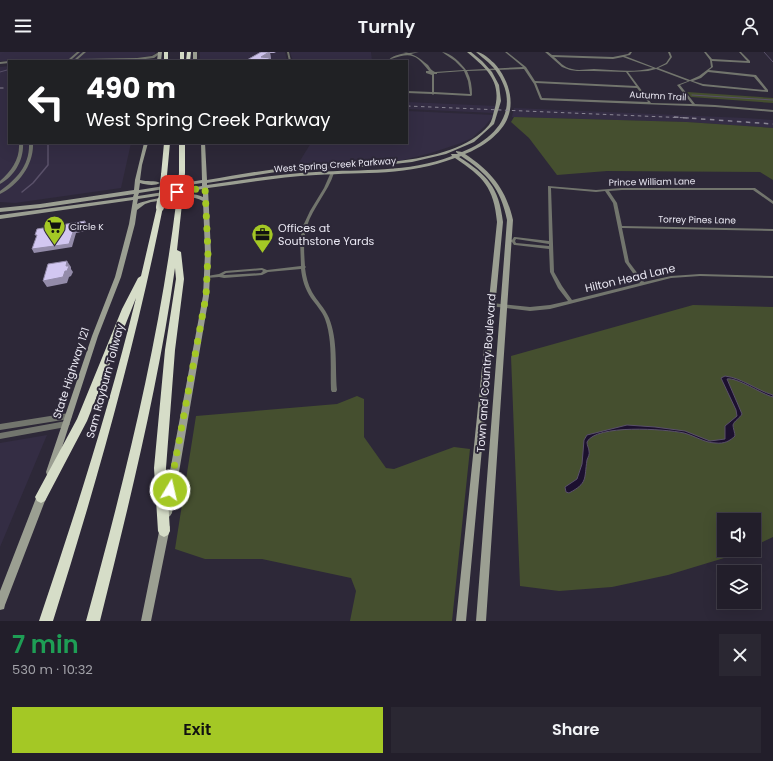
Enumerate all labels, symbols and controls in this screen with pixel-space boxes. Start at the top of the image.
text: Turnly [358,14,415,39]
icon: menu [12,15,34,37]
icon: person [739,15,761,37]
text: 490 m [86,69,176,108]
icon: left [20,76,72,128]
street label: Autumn Trail [629,89,687,103]
text: West Spring Creek Parkway [86,107,331,132]
street label: West Spring Creek Parkway [274,155,396,175]
pin [160,175,194,209]
street label: Prince William Lane [609,175,696,189]
icon: arrive [166,181,188,203]
street label: Torrey Pines Lane [658,213,736,227]
supermarket icon: Circle K [41,214,67,247]
place label: Offices at Southstone Yards [278,220,375,249]
place label: Circle K [70,221,104,233]
office icon: Offices at Southstone Yards [250,221,276,254]
street label: Hilton Head Lane [583,260,677,296]
street label: Town and Country Boulevard [472,293,500,453]
street label: Sam Rayburn Tollway [82,321,128,440]
street label: State Highway 121 [49,325,93,421]
position arrow [149,469,191,511]
map controls [717,513,761,609]
button: sound [717,513,761,557]
button: layers [717,565,761,609]
text: 7 min [12,628,79,661]
button: close [719,634,761,676]
text: 530 m · 10:32 [12,660,93,679]
button: Exit [12,707,383,753]
button: Share [391,707,761,753]

